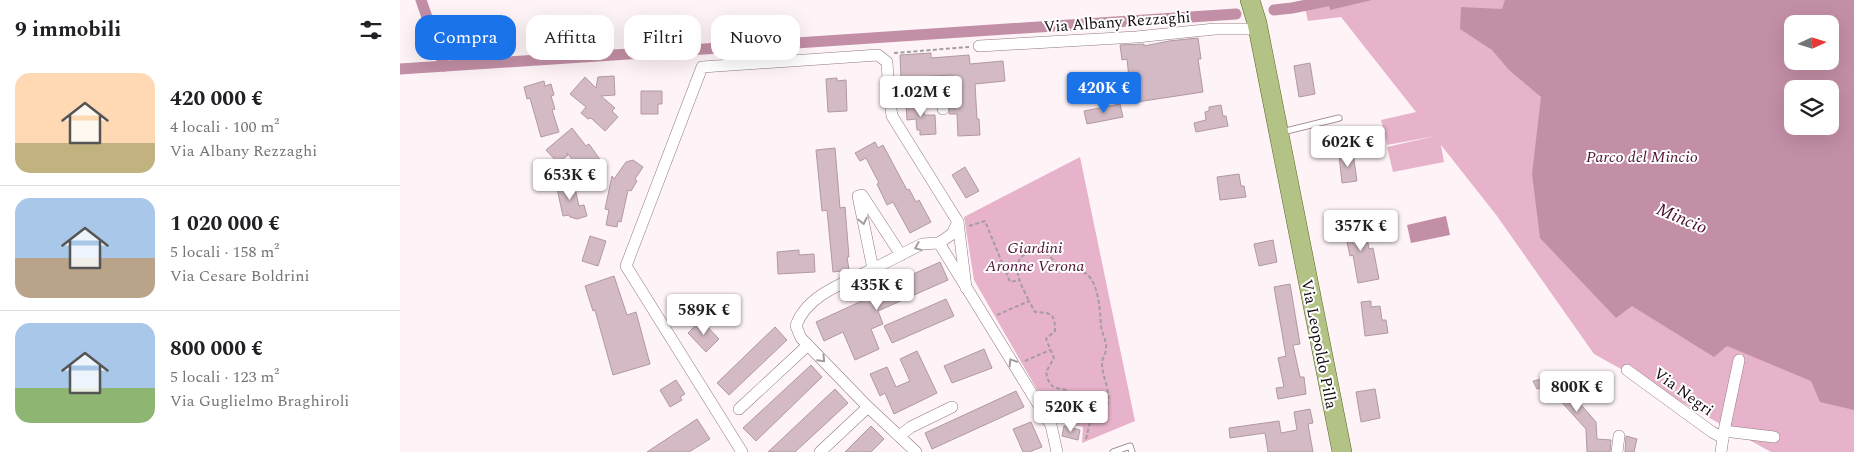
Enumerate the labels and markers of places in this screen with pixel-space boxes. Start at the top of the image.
pin: 420K € [1063,72,1145,114]
pin: 1.02M € [875,76,967,118]
pin: 602K € [1307,126,1389,168]
pin: 653K € [529,158,611,201]
pin: 357K € [1320,210,1402,252]
pin: 435K € [836,268,918,311]
pin: 589K € [663,294,745,336]
pin: 800K € [1536,370,1618,413]
pin: 520K € [1030,390,1112,433]

